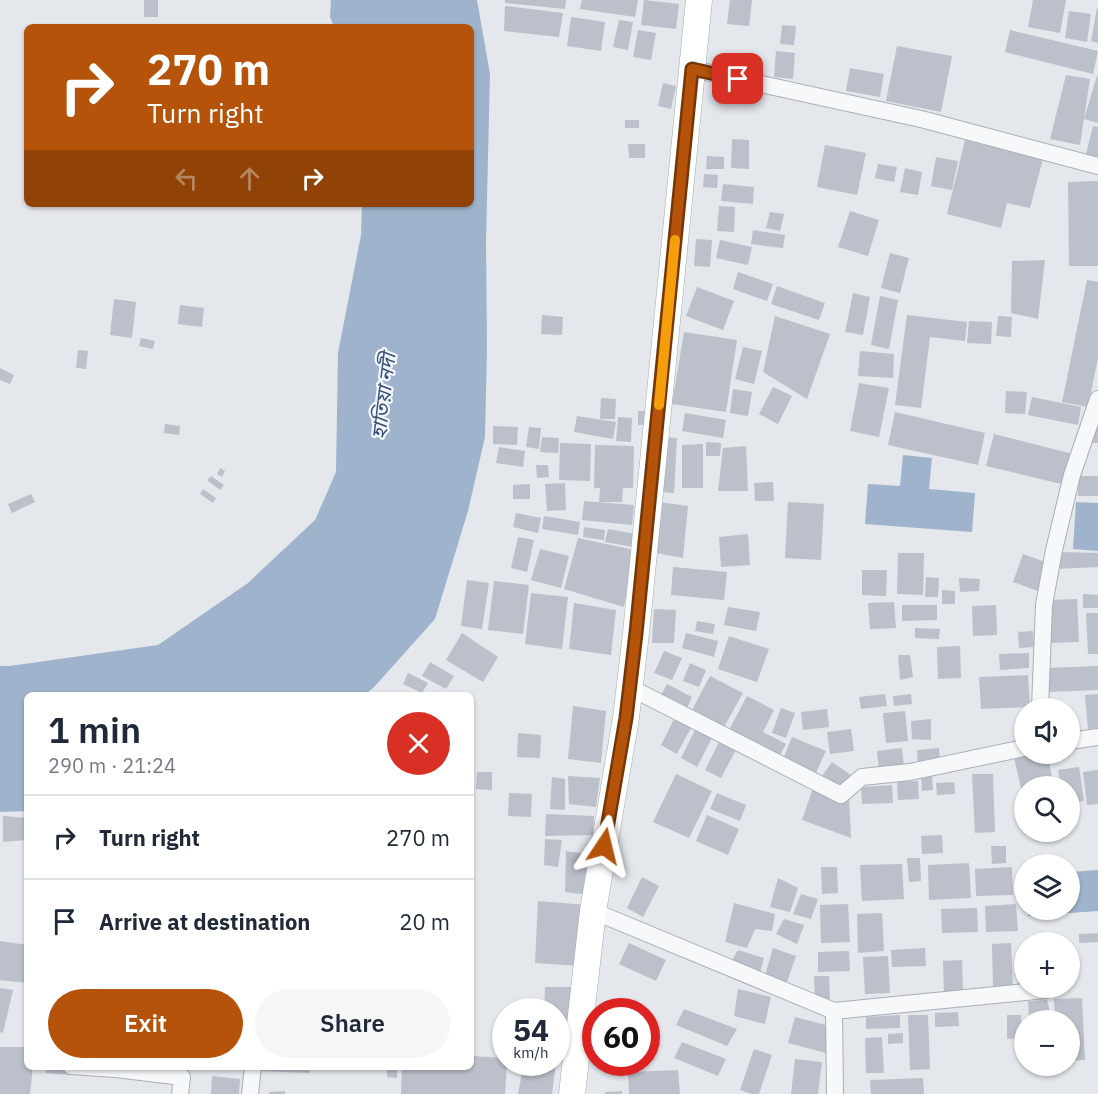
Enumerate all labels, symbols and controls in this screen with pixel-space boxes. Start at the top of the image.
text: 270 m [147,42,270,97]
icon: right [48,48,126,126]
pin [712,53,763,104]
icon: arrive [721,62,754,95]
text: Turn right [147,95,264,130]
icon: left [170,162,203,195]
icon: ahead [233,162,266,195]
icon: right [296,162,329,195]
water label: হাতিয়া নদী [364,348,402,441]
map controls [1014,698,1080,1076]
button: sound [1014,698,1080,764]
text: 1 min [48,706,141,753]
button: close [387,712,450,775]
text: 290 m · 21:24 [48,752,176,779]
button: search [1014,776,1080,842]
position arrow [572,814,636,878]
icon: right [48,821,81,854]
text: Turn right [99,823,200,852]
text: 270 m [386,823,450,852]
button: layers [1014,854,1080,920]
icon: arrive [48,905,81,938]
text: Arrive at destination [99,907,310,936]
text: 20 m [399,907,450,936]
button: + [1014,932,1080,998]
button: Exit [48,989,243,1058]
button: Share [255,989,450,1058]
speed limit sign: 60 [582,998,660,1076]
text: 54 [513,1010,549,1049]
button: − [1014,1010,1080,1076]
text: km/h [513,1043,549,1062]

